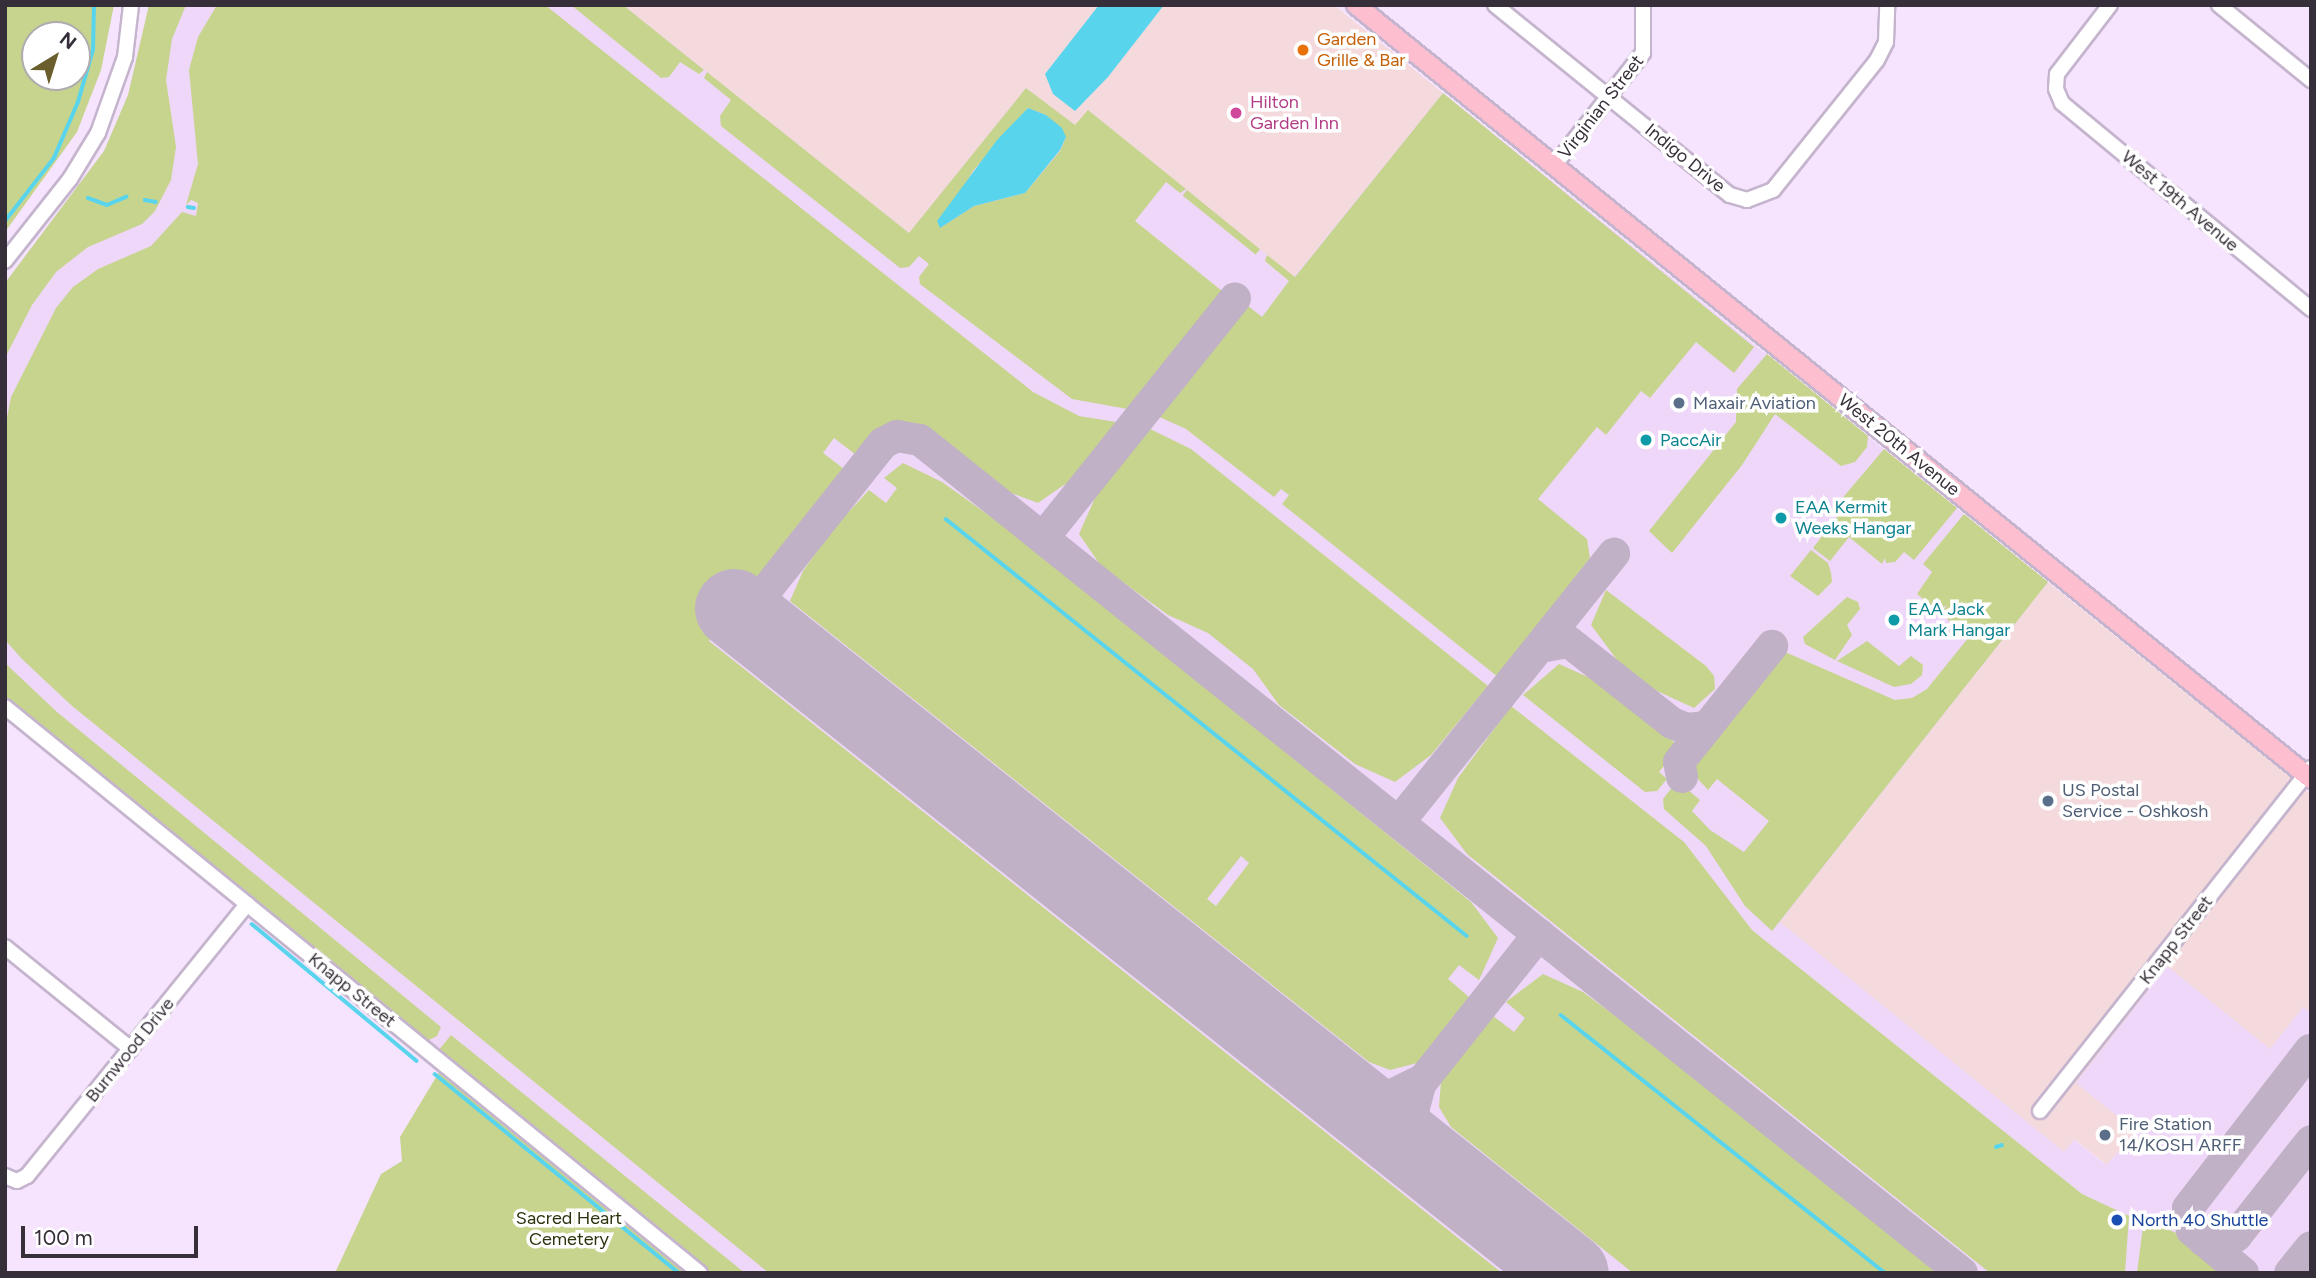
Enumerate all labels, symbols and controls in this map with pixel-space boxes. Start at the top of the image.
north arrow [21,21,91,91]
text: N [55,27,81,54]
place label: Garden Grille & Bar [1317,29,1405,72]
marker: Garden Grille & Bar [1295,42,1311,58]
street label: Virginian Street [1554,51,1648,163]
place label: Hilton Garden Inn [1250,92,1339,134]
marker: Hilton Garden Inn [1228,105,1244,121]
street label: Indigo Drive [1641,119,1729,197]
street label: West 19th Avenue [2117,146,2243,256]
street label: West 20th Avenue [1834,389,1964,501]
place label: Maxair Aviation [1693,392,1816,414]
marker: Maxair Aviation [1671,395,1687,411]
place label: PaccAir [1660,429,1721,451]
marker: PaccAir [1638,432,1654,448]
place label: EAA Kermit Weeks Hangar [1795,497,1911,540]
marker: EAA Kermit Weeks Hangar [1773,510,1789,526]
place label: EAA Jack Mark Hangar [1908,599,2010,642]
marker: EAA Jack Mark Hangar [1886,612,1902,628]
place label: US Postal Service - Oshkosh [2062,780,2208,822]
marker: US Postal Service - Oshkosh [2040,793,2056,809]
street label: Knapp Street [2135,891,2217,989]
street label: Knapp Street [304,948,400,1032]
street label: Burnwood Drive [81,993,179,1107]
place label: Fire Station 14/KOSH ARFF [2119,1114,2242,1156]
marker: Fire Station 14/KOSH ARFF [2097,1127,2113,1143]
park label: Sacred Heart Cemetery [516,1208,622,1250]
place label: North 40 Shuttle [2131,1209,2268,1231]
scale bar [24,1212,201,1256]
marker: North 40 Shuttle [2109,1212,2125,1228]
text: 100 m [34,1225,93,1250]

